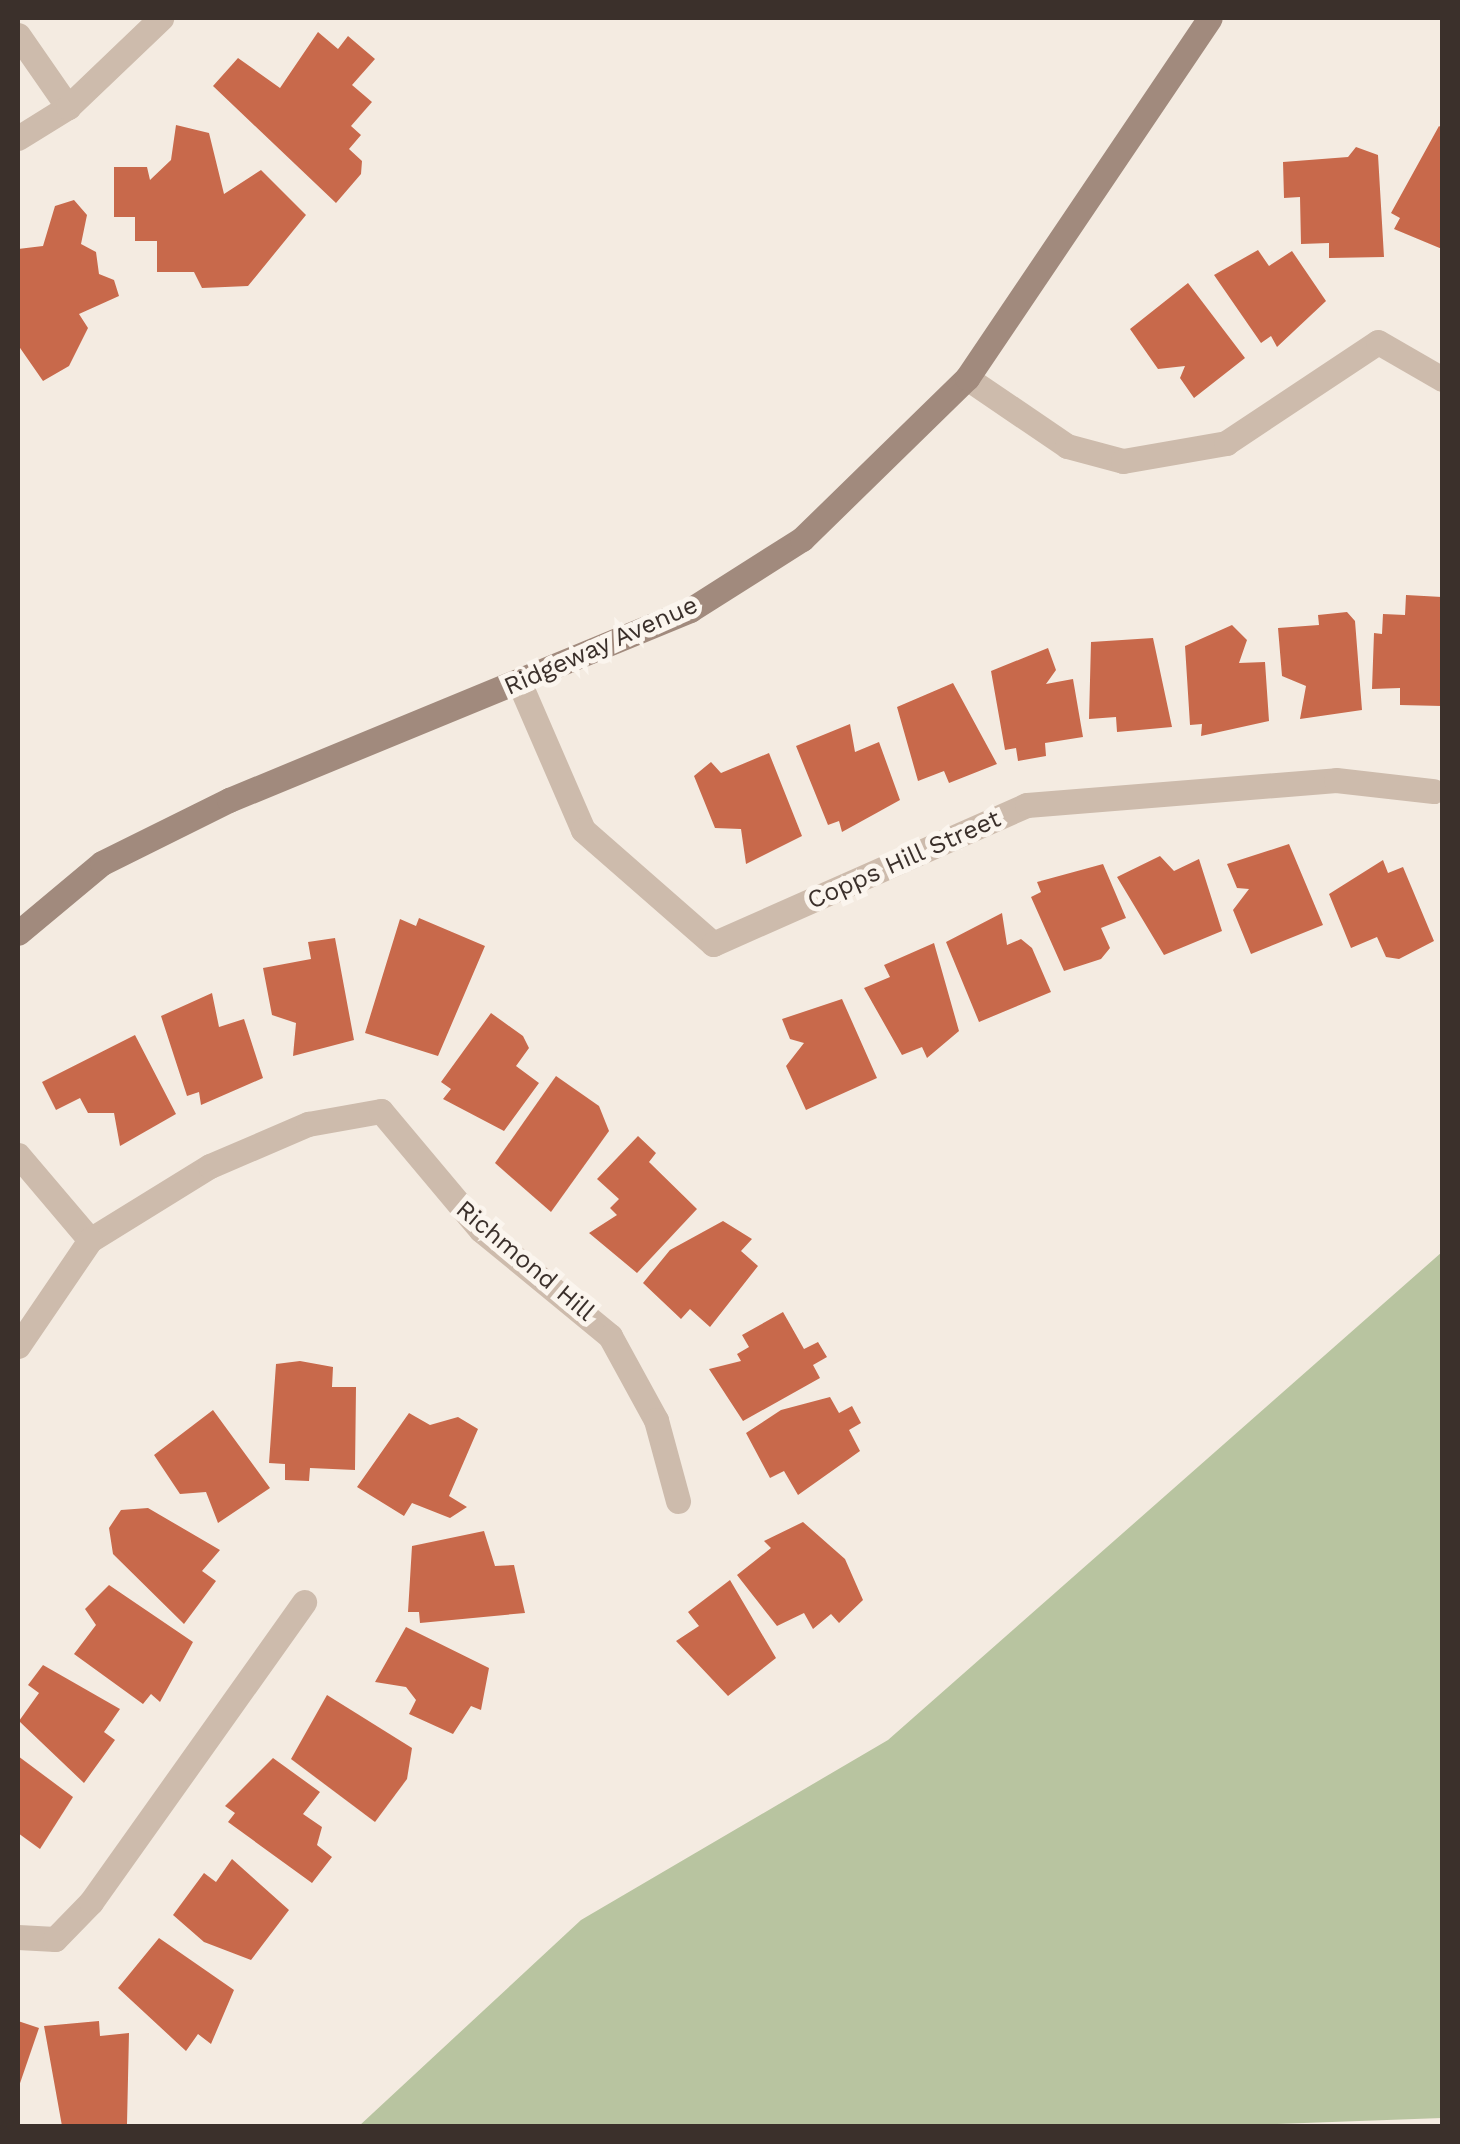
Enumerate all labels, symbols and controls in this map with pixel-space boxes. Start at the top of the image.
street label: Ridgeway Avenue [499,590,703,702]
street label: Copps Hill Street [802,804,1006,916]
street label: Richmond Hill [450,1194,600,1328]

